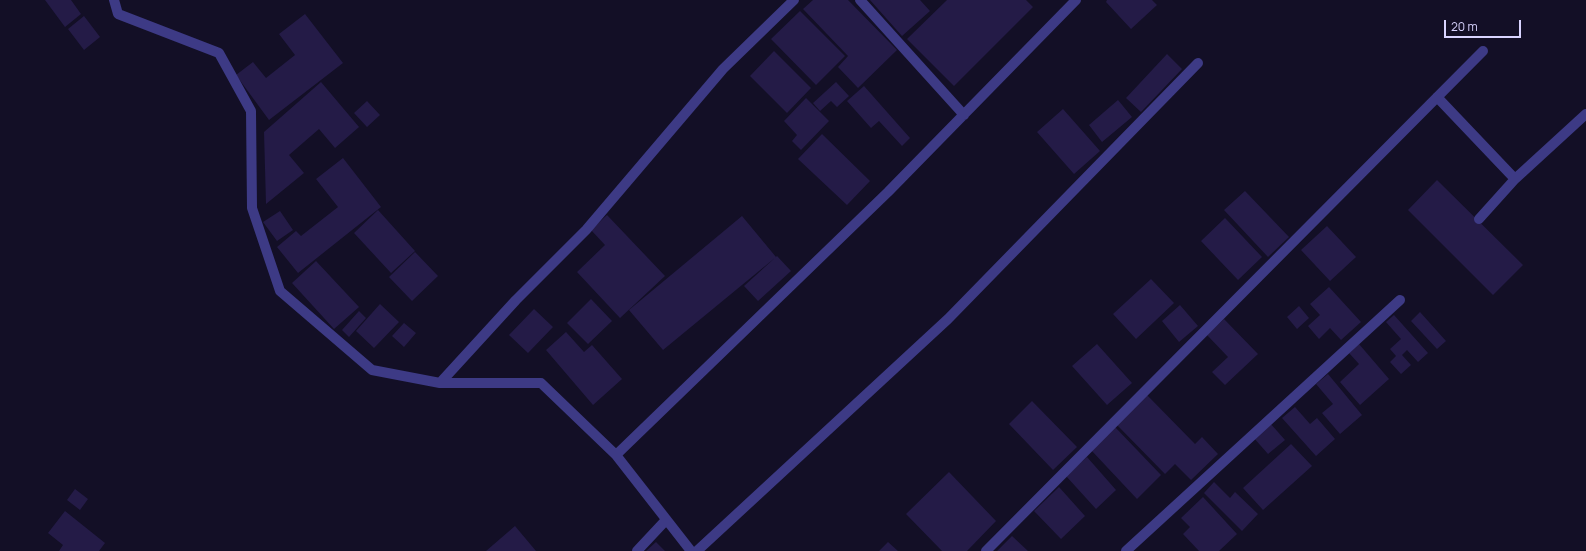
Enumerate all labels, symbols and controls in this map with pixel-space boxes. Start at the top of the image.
scale bar [1446,12,1523,38]
text: 20 m [1451,18,1478,35]

